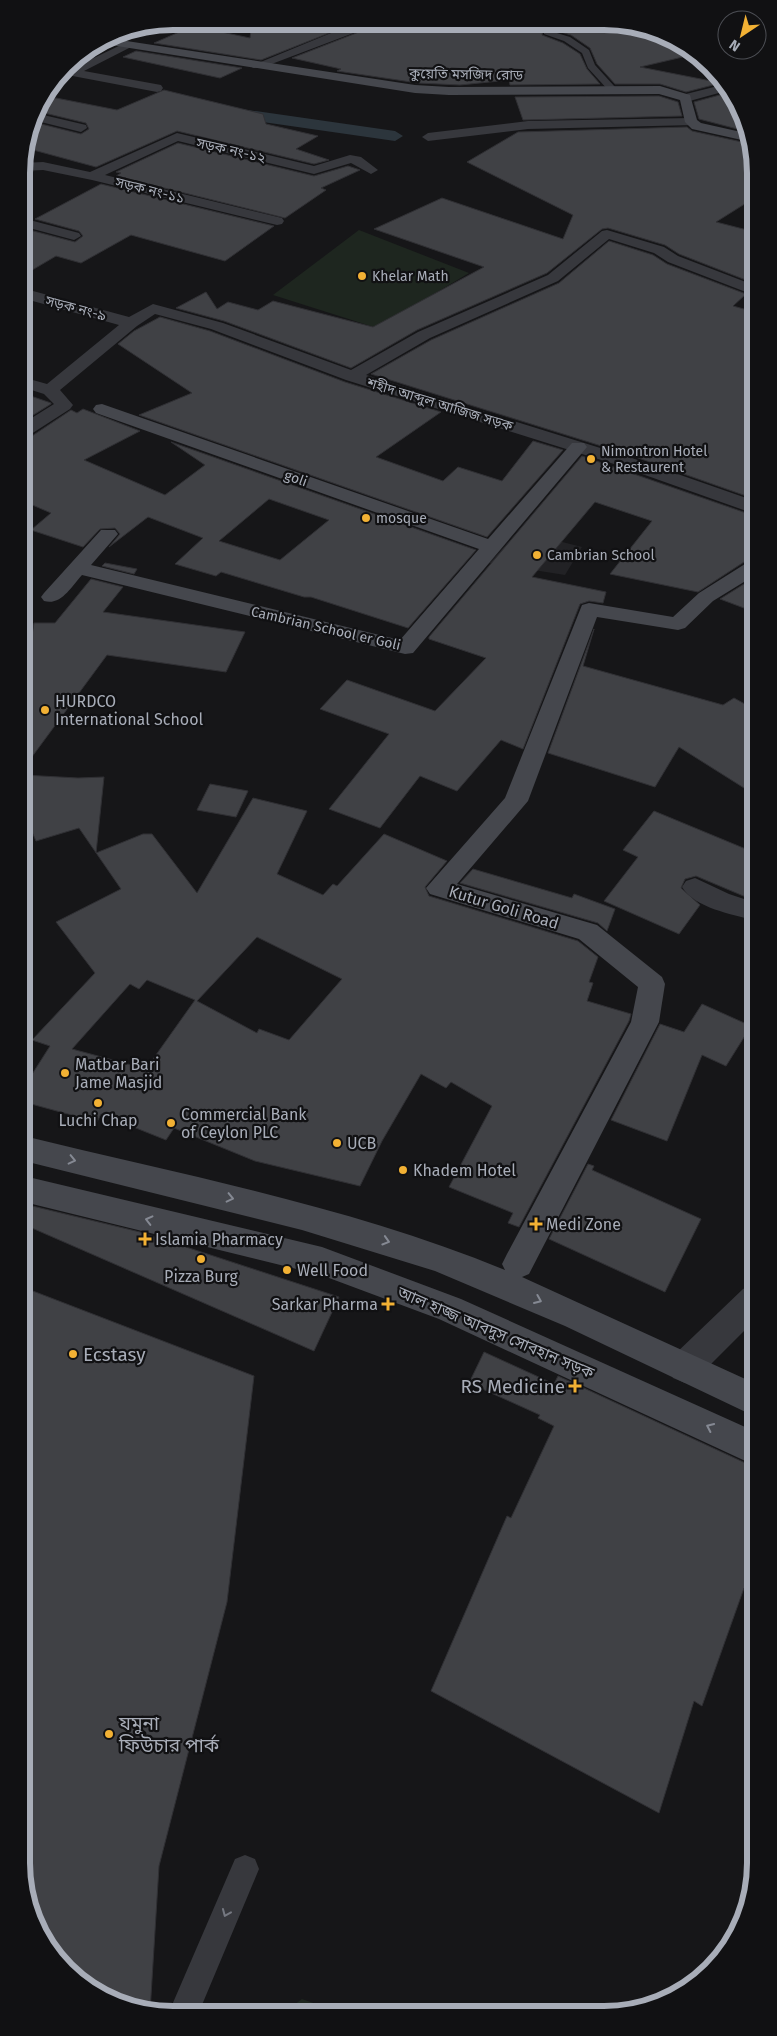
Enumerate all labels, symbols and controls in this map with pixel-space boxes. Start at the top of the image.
north arrow [717,10,767,60]
text: N [726,36,744,55]
street label: কুয়েতি মসজিদ রোড [408,65,524,84]
street label: সড়ক নং-১২ [194,134,268,167]
street label: সড়ক নং-১১ [113,173,186,207]
place label: Khelar Math [372,268,449,285]
marker: Khelar Math [356,270,368,282]
street label: সড়ক নং-৯ [43,292,108,325]
street label: শহীদ আব্দুল আজিজ সড়ক [364,374,515,435]
place label: Nimontron Hotel & Restaurent [601,443,707,476]
marker: Nimontron Hotel & Restaurent [585,453,597,465]
street label: goli [282,466,310,490]
place label: mosque [376,510,427,527]
marker: mosque [360,512,372,524]
place label: Cambrian School [547,547,655,564]
marker: Cambrian School [531,549,543,561]
street label: Cambrian School er Goli [249,603,402,654]
place label: HURDCO International School [55,692,204,729]
marker: HURDCO International School [39,704,51,716]
street label: Kutur Goli Road [447,882,561,933]
place label: Matbar Bari Jame Masjid [75,1055,162,1092]
marker: Matbar Bari Jame Masjid [59,1067,71,1079]
marker: Luchi Chap [92,1097,104,1109]
place label: Commercial Bank of Ceylon PLC [181,1105,307,1142]
place label: Luchi Chap [58,1111,138,1130]
marker: Commercial Bank of Ceylon PLC [165,1117,177,1129]
place label: UCB [347,1134,377,1153]
marker: UCB [331,1137,343,1149]
one-way arrow [67,1154,76,1165]
place label: Khadem Hotel [413,1161,516,1180]
marker: Khadem Hotel [397,1164,409,1176]
one-way arrow [225,1192,234,1203]
place label: Medi Zone [546,1215,621,1234]
one-way arrow [146,1216,154,1226]
marker: Medi Zone [530,1218,542,1230]
place label: Islamia Pharmacy [155,1230,283,1249]
marker: Islamia Pharmacy [139,1233,151,1245]
one-way arrow [382,1235,390,1245]
marker: Pizza Burg [195,1253,207,1265]
place label: Well Food [297,1261,368,1280]
marker: Well Food [281,1264,293,1276]
place label: Pizza Burg [164,1267,239,1286]
street label: আল হাজ্জ আবদুস সোবহান সড়ক [394,1282,598,1383]
one-way arrow [533,1294,541,1304]
place label: Sarkar Pharma [272,1295,378,1314]
marker: Sarkar Pharma [382,1298,394,1310]
place label: Ecstasy [83,1343,146,1366]
marker: Ecstasy [67,1348,79,1360]
place label: RS Medicine [460,1375,565,1398]
marker: RS Medicine [569,1380,581,1392]
one-way arrow [706,1423,715,1434]
place label: যমুনা ফিউচার পার্ক [118,1712,220,1757]
marker: যমুনা ফিউচার পার্ক [103,1728,115,1740]
one-way arrow [221,1908,232,1917]

